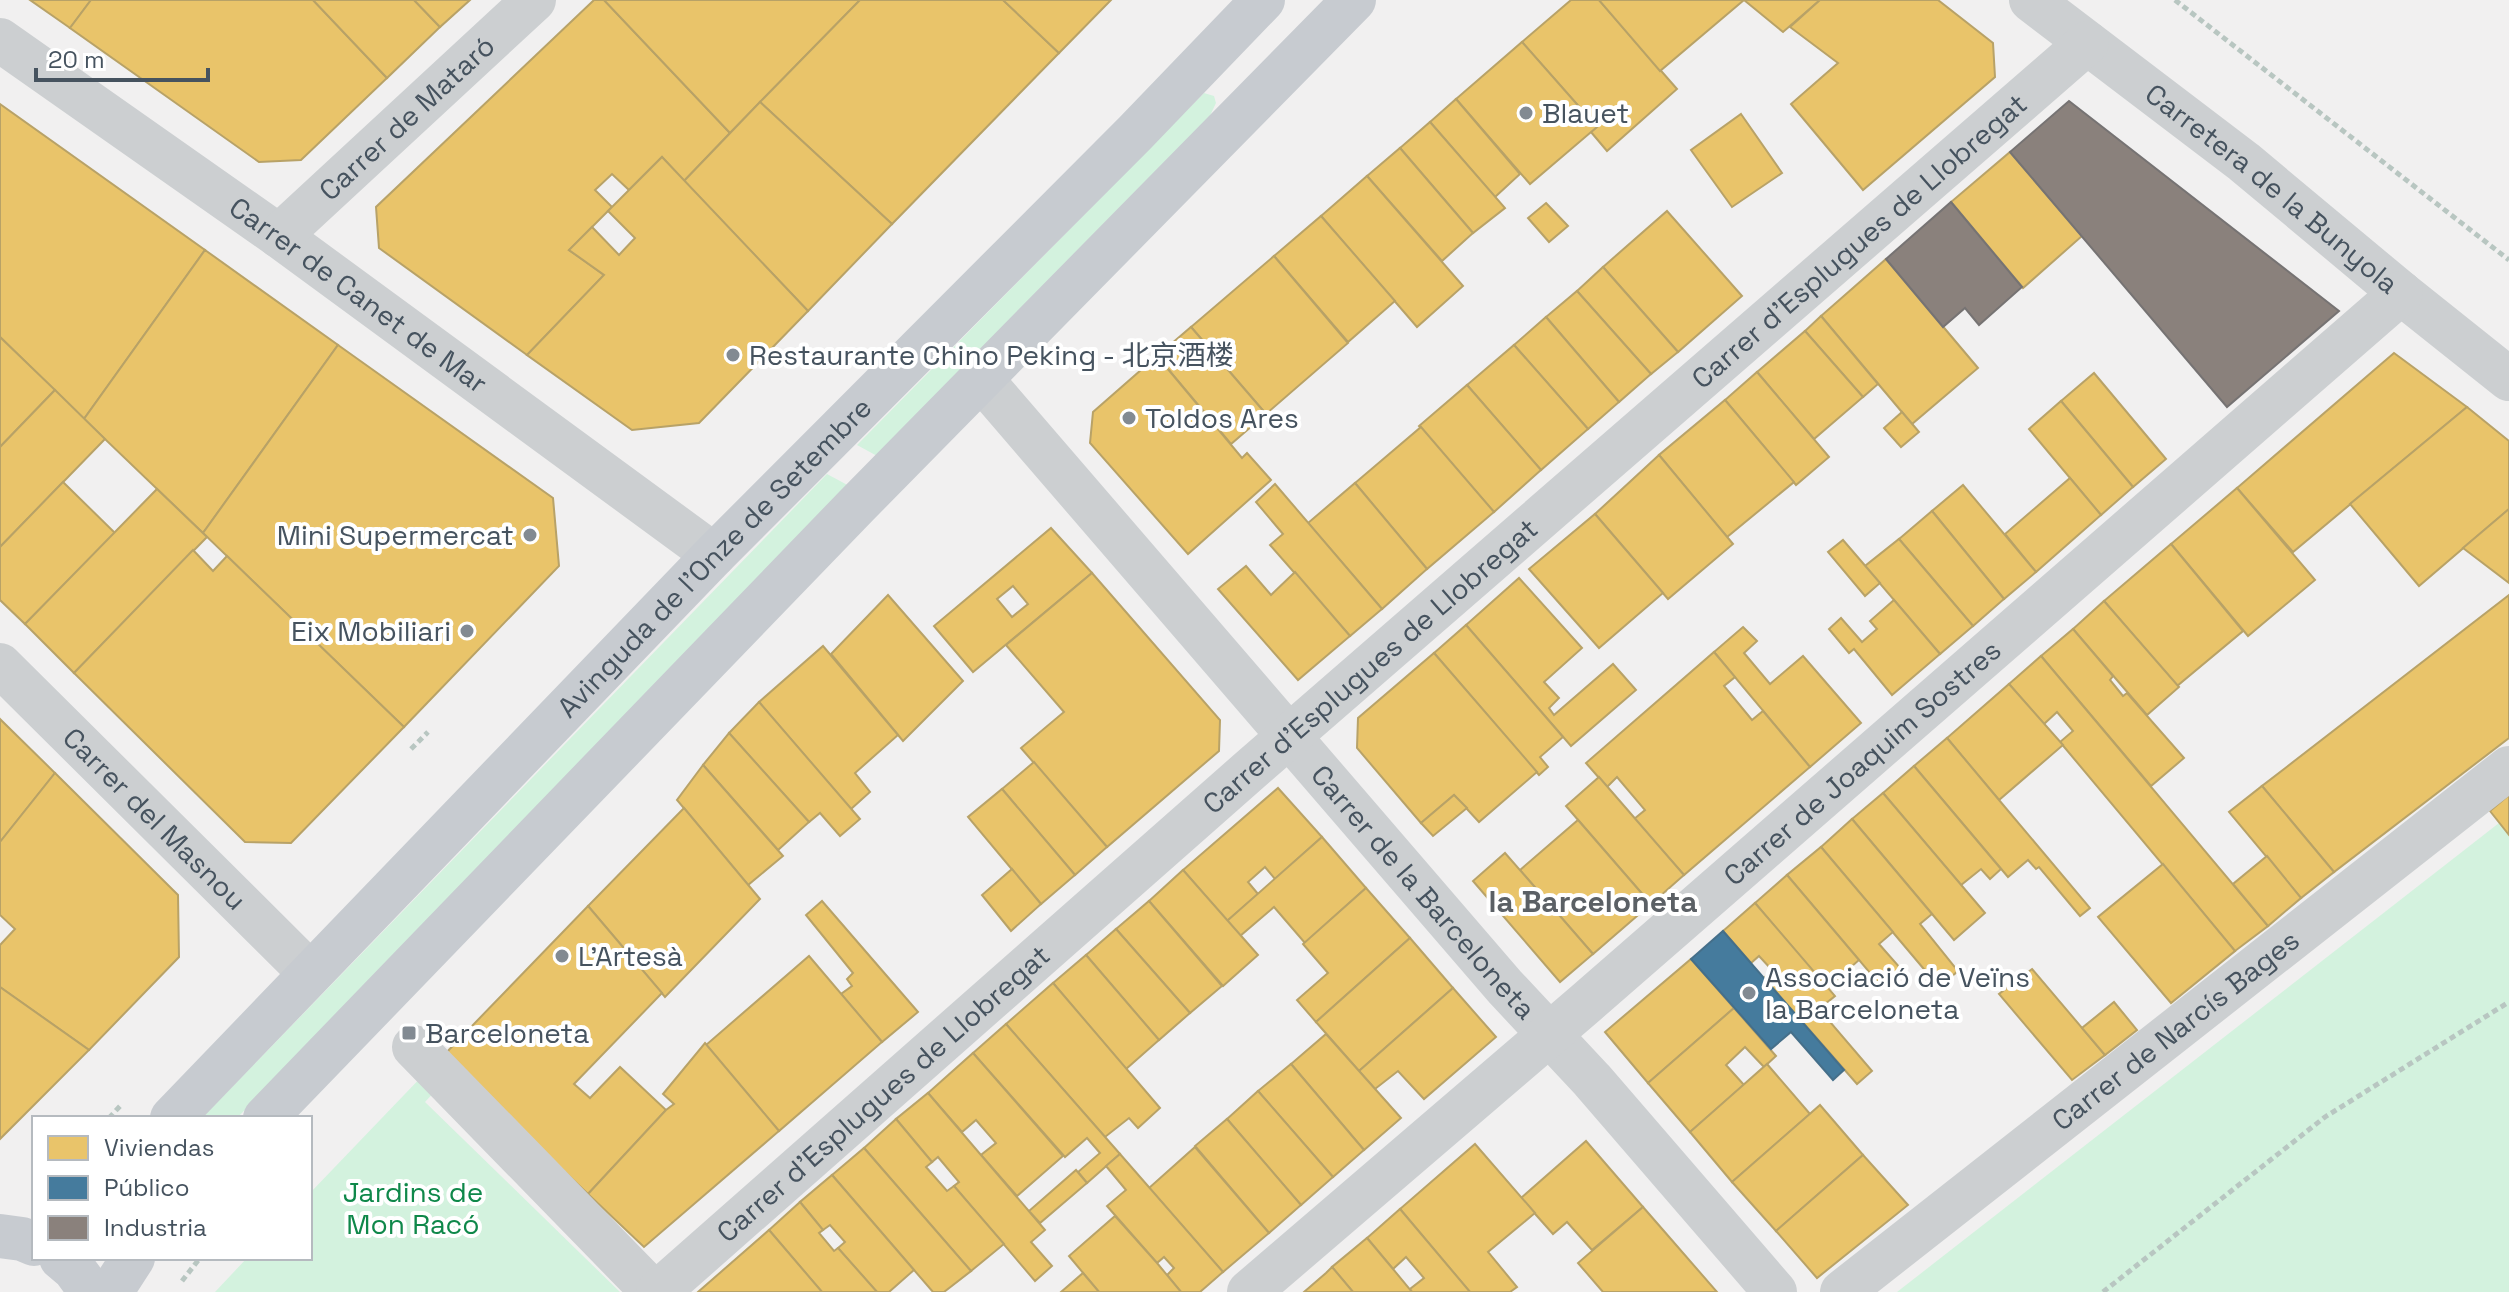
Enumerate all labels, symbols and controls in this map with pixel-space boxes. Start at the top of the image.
street label: Carrer de Mataró [311,28,502,208]
scale bar [36,32,208,82]
text: 20 m [48,44,105,75]
street label: Carretera de la Bunyola [2138,76,2406,301]
street label: Carrer d'Esplugues de Llobregat [1684,86,2034,396]
place label: Blauet [1542,95,1629,131]
marker: Blauet [1517,104,1535,122]
street label: Carrer de Canet de Mar [222,189,495,401]
place label: Restaurante Chino Peking - 北京酒楼 [749,337,1234,373]
marker: Restaurante Chino Peking - 北京酒楼 [724,346,742,364]
street label: Avinguda de l'Onze de Setembre [549,389,879,725]
place label: Toldos Ares [1145,400,1299,436]
marker: Toldos Ares [1120,409,1138,427]
street label: Carrer d'Esplugues de Llobregat [1195,511,1545,822]
place label: Mini Supermercat [277,517,514,553]
marker: Mini Supermercat [521,526,539,544]
place label: Eix Mobiliari [291,613,451,649]
marker: Eix Mobiliari [458,622,476,640]
street label: Carrer de Joaquim Sostres [1716,632,2008,893]
street label: Carrer del Masnou [55,720,254,918]
street label: Carrer de la Barceloneta [1303,757,1544,1027]
district label: la Barceloneta [1488,882,1698,921]
street label: Carrer de Narcís Bages [2044,922,2306,1138]
street label: Carrer d'Esplugues de Llobregat [709,937,1057,1250]
place label: L'Artesà [578,938,683,974]
marker: L'Artesà [553,947,571,965]
place label: Associació de Veïns la Barceloneta [1765,959,2030,1027]
marker: Associació de Veïns la Barceloneta [1740,984,1758,1002]
place label: Barceloneta [425,1015,589,1051]
marker: Barceloneta [400,1024,418,1042]
legend [32,1116,312,1260]
text: Viviendas [104,1132,214,1163]
text: Público [104,1172,190,1203]
park label: Jardins de Mon Racó [343,1174,483,1242]
text: Industria [104,1212,207,1243]

